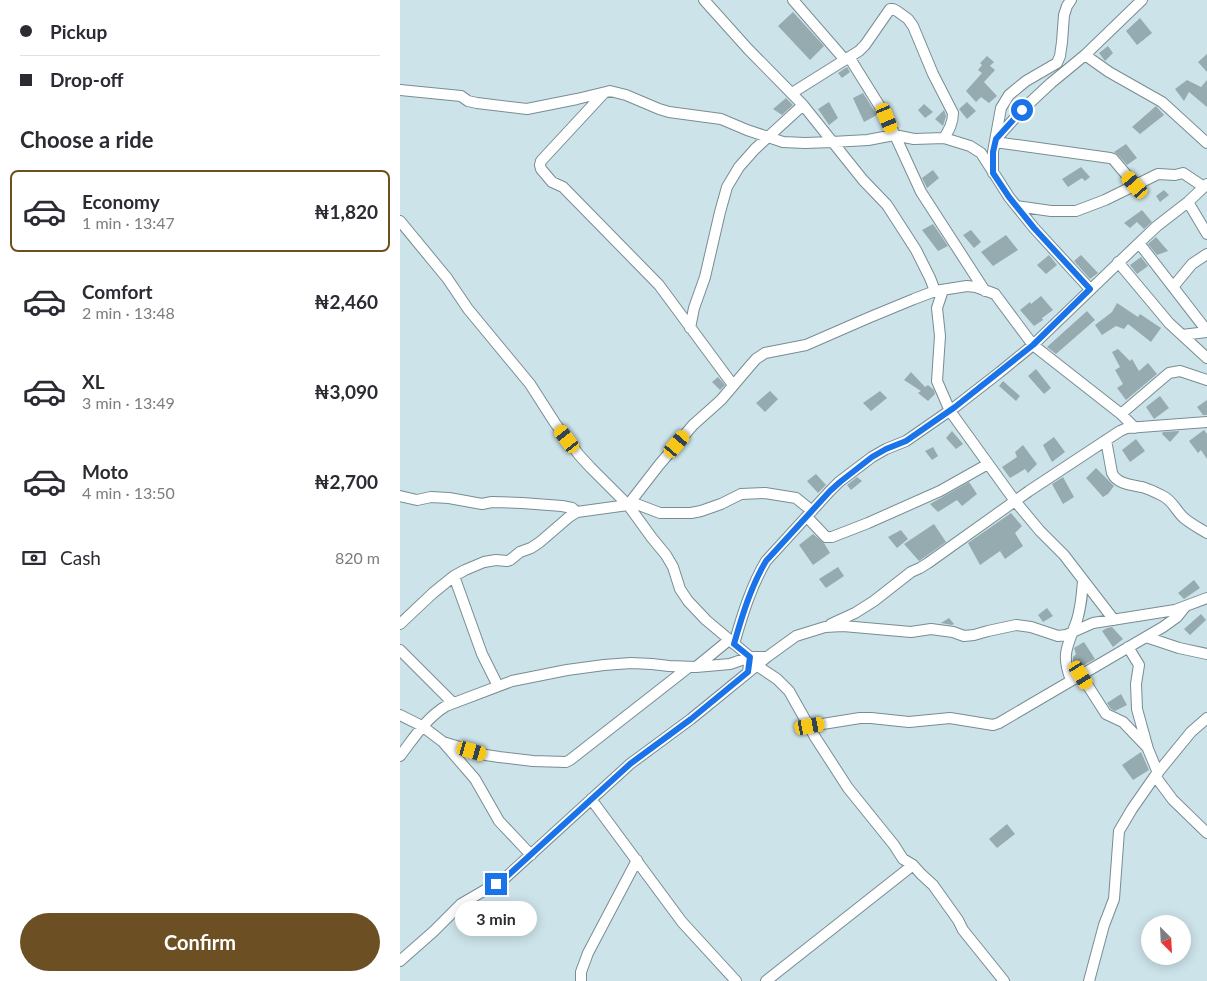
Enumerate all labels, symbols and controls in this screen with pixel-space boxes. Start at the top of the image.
text: Pickup [50,20,107,43]
text: Drop-off [50,68,124,91]
route start [1011,99,1033,121]
car [874,101,899,135]
text: Choose a ride [20,126,154,153]
car [1119,169,1150,201]
icon: car [22,189,67,234]
text: Economy [82,190,160,213]
text: ₦1,820 [314,200,378,223]
text: 1 min · 13:47 [82,213,175,232]
icon: car [22,279,67,324]
text: Comfort [82,280,153,303]
text: ₦2,460 [314,290,378,313]
text: 2 min · 13:48 [82,303,175,322]
icon: car [22,369,67,414]
text: XL [82,370,105,393]
text: ₦3,090 [314,380,378,403]
text: 3 min · 13:49 [82,393,175,412]
car [551,423,582,455]
car [661,428,692,460]
icon: car [22,459,67,504]
text: Moto [82,460,128,483]
text: ₦2,700 [314,470,378,493]
text: 4 min · 13:50 [82,483,175,502]
icon: cash [20,544,48,572]
text: Cash [60,546,101,569]
text: 820 m [335,548,380,567]
car [1066,658,1095,692]
car [793,716,826,736]
car [455,740,488,762]
route end [485,873,507,895]
callout: 3 min [455,902,537,936]
text: 3 min [476,909,516,928]
button: Confirm [20,913,380,971]
north arrow [1141,915,1191,965]
map controls [1141,915,1191,965]

